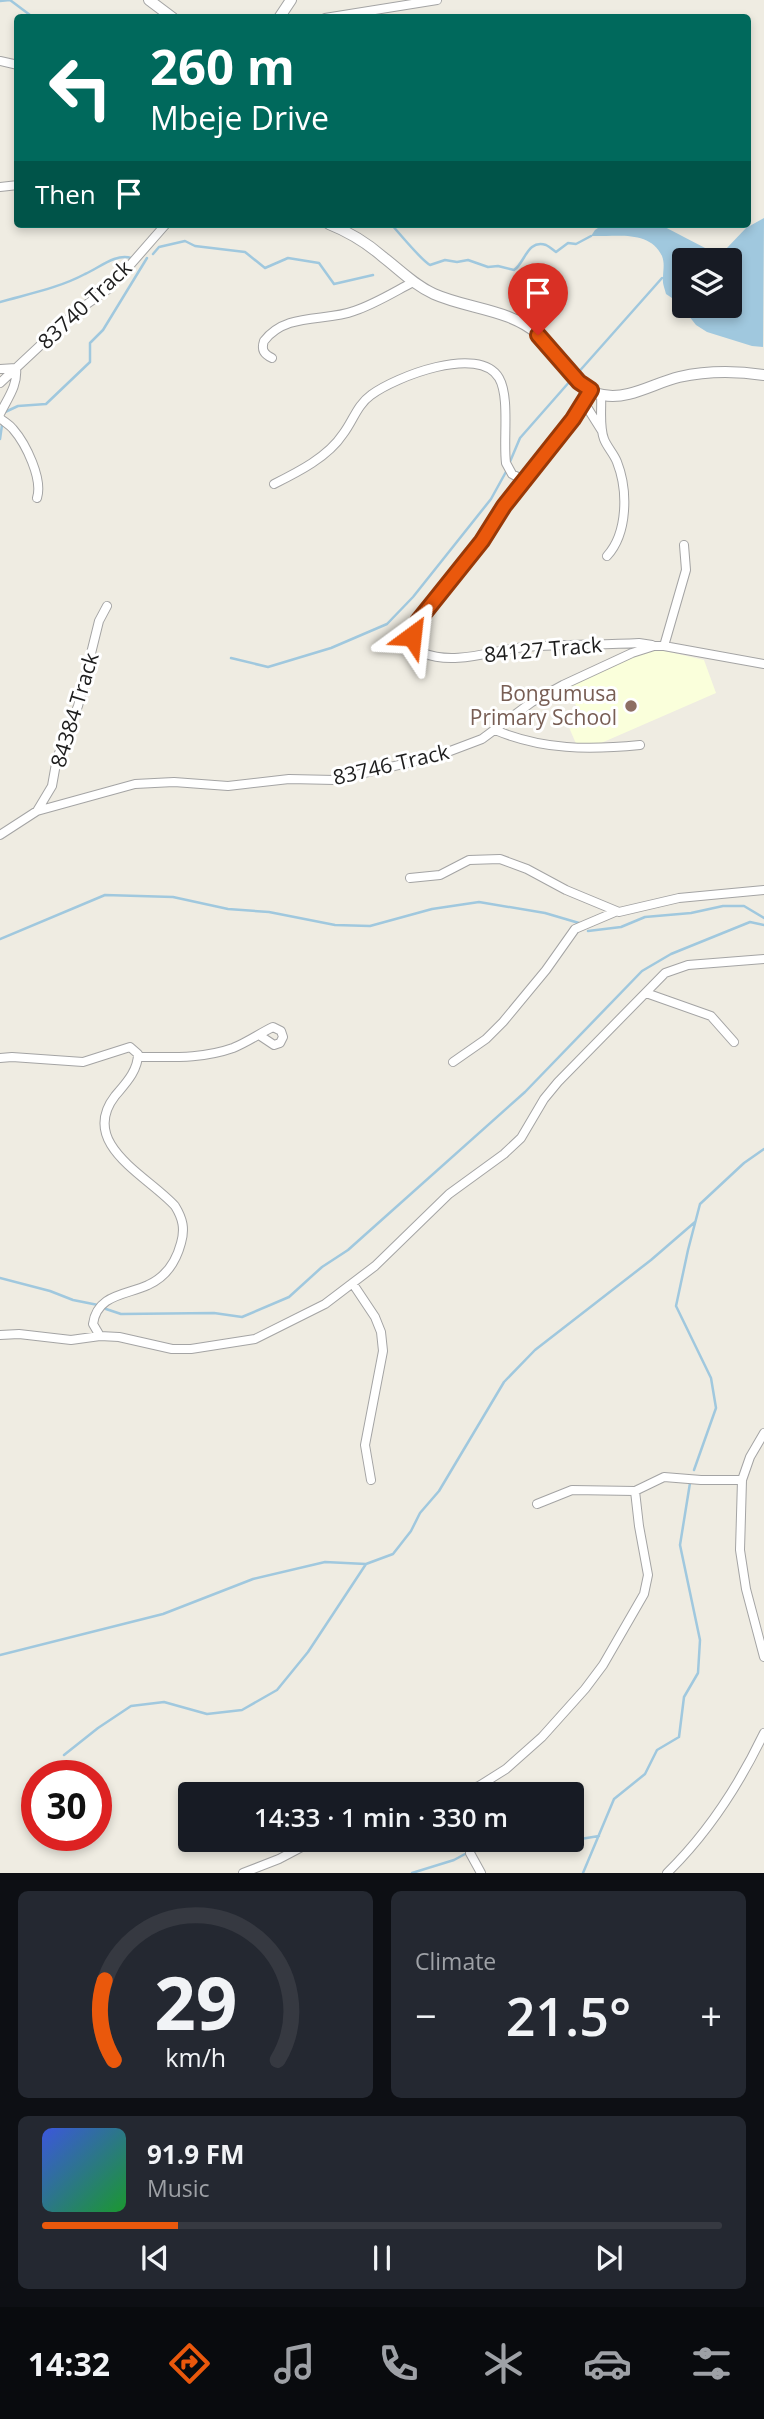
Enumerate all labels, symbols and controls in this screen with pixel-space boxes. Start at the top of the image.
text: 260 m [150,33,295,99]
icon: left [35,42,126,133]
text: Mbeje Drive [150,96,329,139]
icon: arrive [110,175,148,213]
text: Then [35,176,96,212]
map controls [672,248,742,318]
button: layers [672,248,742,318]
street label: 83740 Track [31,254,137,355]
pin [508,263,568,335]
icon: arrive [519,274,557,312]
position arrow [375,599,449,673]
street label: 84127 Track [483,630,603,668]
street label: 84384 Track [43,649,105,770]
place label: Bongumusa Primary School [470,679,617,731]
marker: Bongumusa Primary School [623,698,639,714]
street label: 83746 Track [330,737,452,791]
speed limit sign: 30 [21,1760,112,1851]
text: 14:33 · 1 min · 330 m [254,1799,508,1835]
text: Climate [415,1945,496,1977]
text: 29 [154,1953,237,2052]
text: 21.5° [506,1980,631,2051]
text: − [415,1989,437,2041]
text: + [700,1989,722,2041]
text: km/h [165,2040,226,2074]
text: 91.9 FM [147,2136,245,2172]
text: Music [147,2172,210,2204]
icon: previous [136,2239,174,2277]
icon: pause [363,2239,401,2277]
icon: next [590,2239,628,2277]
icon: directions [165,2339,214,2388]
icon: music [270,2339,319,2388]
icon: phone [374,2339,423,2388]
icon: climate [479,2339,528,2388]
icon: car [583,2339,632,2388]
icon: filters [687,2339,736,2388]
text: 14:32 [28,2342,110,2385]

